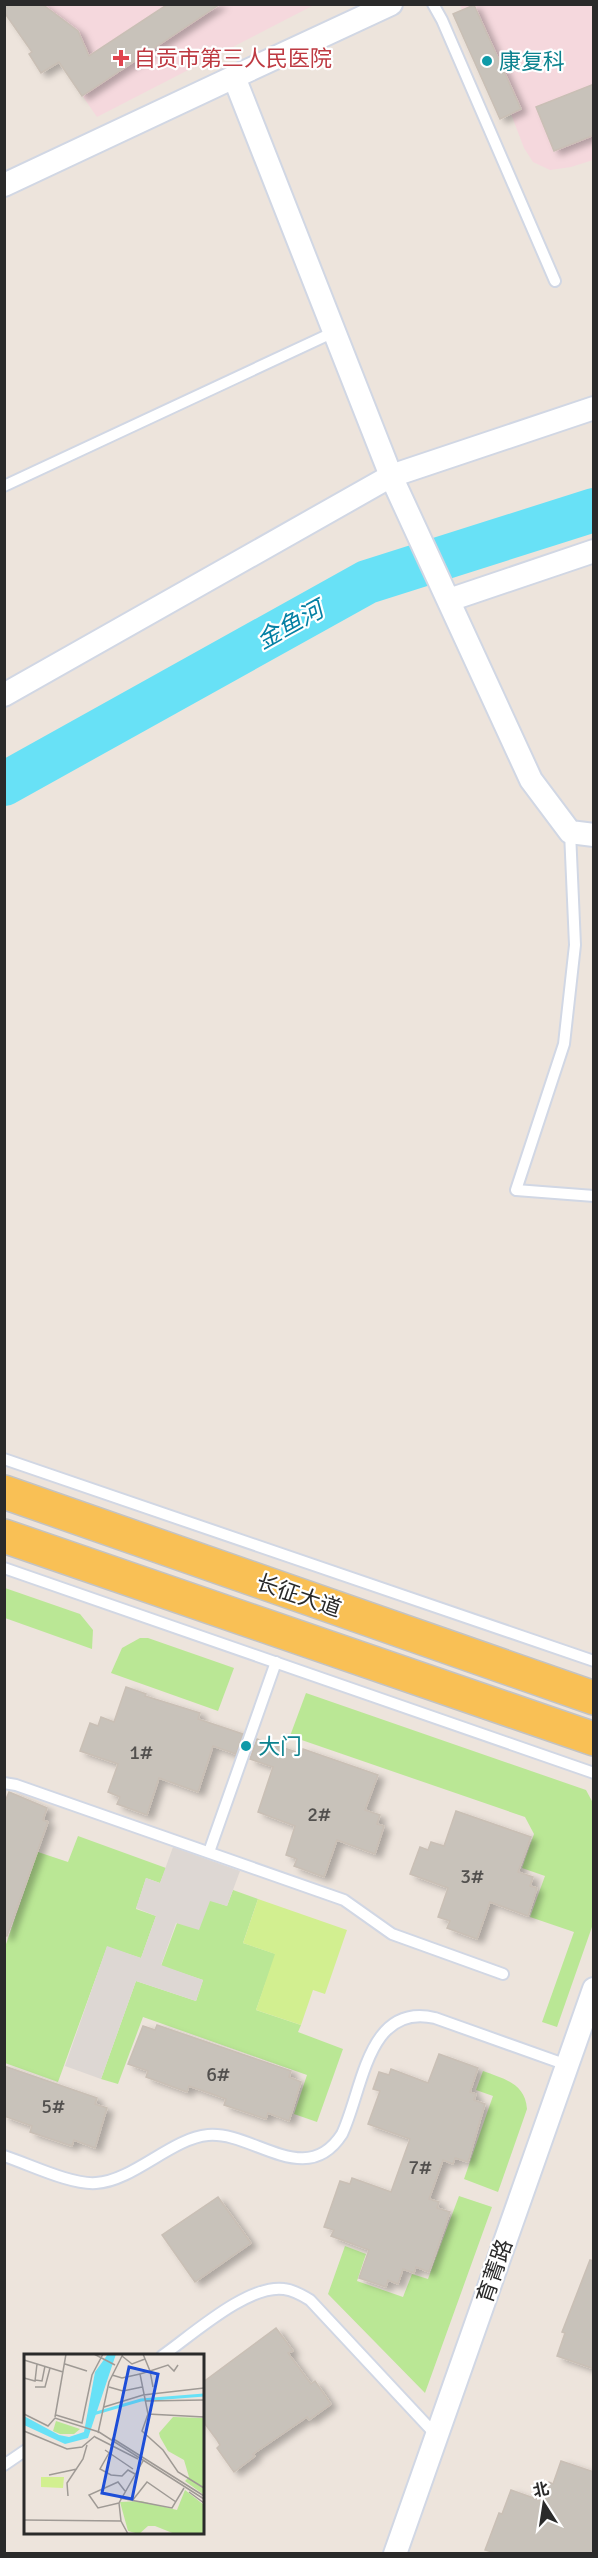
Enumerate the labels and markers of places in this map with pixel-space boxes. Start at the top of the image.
place label: 自贡市第三人民医院 [134,45,332,72]
place label: 康复科 [499,48,565,75]
marker: 自贡市第三人民医院 [112,49,130,67]
marker: 康复科 [480,54,494,68]
place label: 大门 [258,1733,302,1760]
marker: 大门 [239,1739,253,1753]

